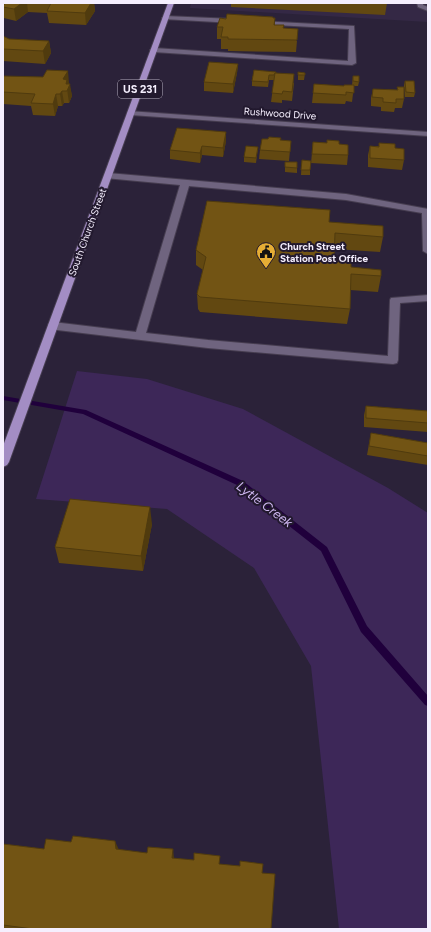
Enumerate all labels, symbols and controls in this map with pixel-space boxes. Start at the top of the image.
road number: US 231 [118,80,162,98]
street label: Rushwood Drive [243,104,317,123]
street label: South Church Street [66,186,109,278]
place label: Church Street Station Post Office [280,240,368,265]
public building icon: Church Street Station Post Office [255,241,277,269]
water label: Lytle Creek [234,479,296,531]

